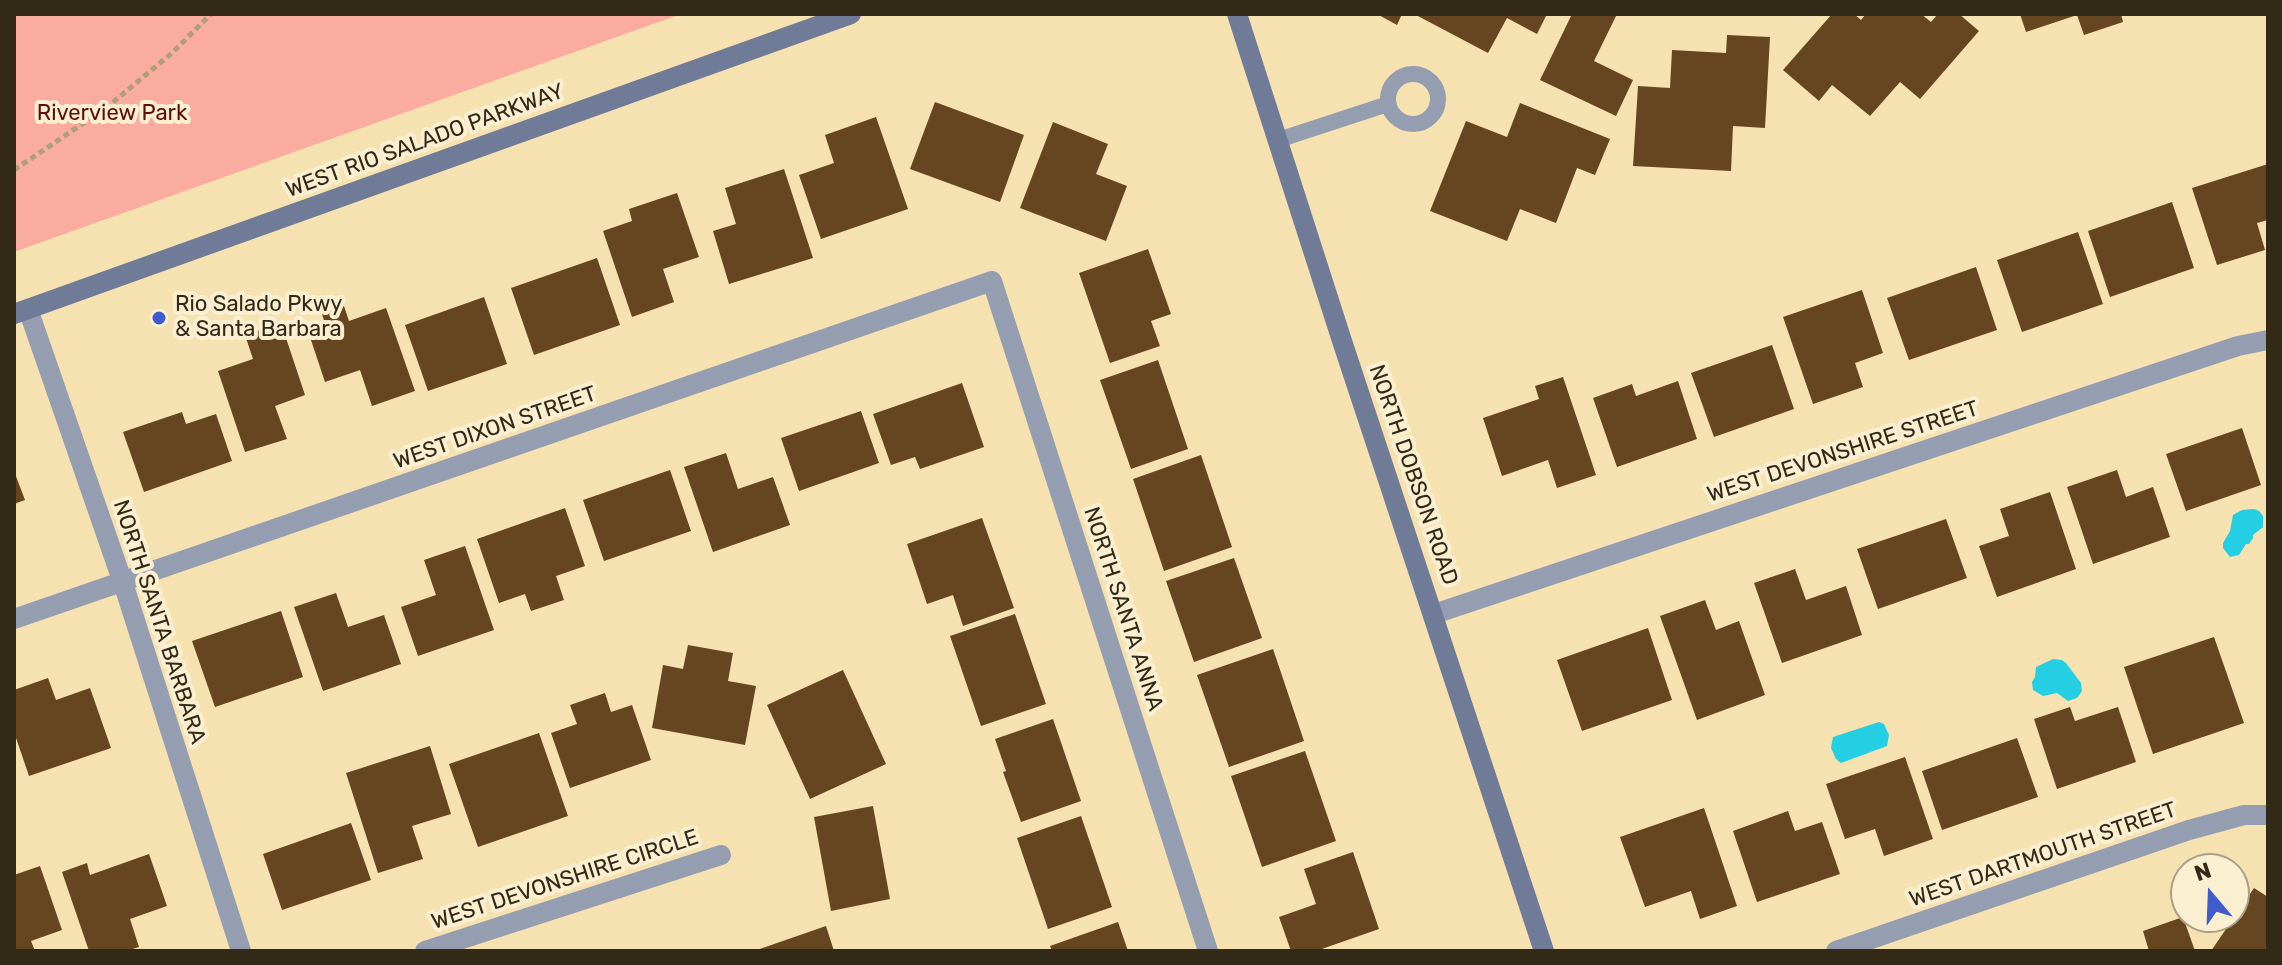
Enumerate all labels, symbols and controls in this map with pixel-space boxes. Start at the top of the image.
street label: WEST RIO SALADO PARKWAY [282,78,568,204]
park label: Riverview Park [37,101,187,127]
place label: Rio Salado Pkwy & Santa Barbara [175,292,342,344]
marker: Rio Salado Pkwy & Santa Barbara [150,309,168,327]
street label: NORTH DOBSON ROAD [1363,361,1463,589]
street label: WEST DIXON STREET [390,381,600,475]
street label: WEST DEVONSHIRE STREET [1704,396,1982,508]
street label: NORTH SANTA BARBARA [107,497,211,747]
street label: NORTH SANTA ANNA [1078,504,1168,714]
street label: WEST DARTMOUTH STREET [1906,797,2180,913]
street label: WEST DEVONSHIRE CIRCLE [428,824,702,936]
north arrow [2170,853,2250,933]
text: N [2191,856,2215,887]

